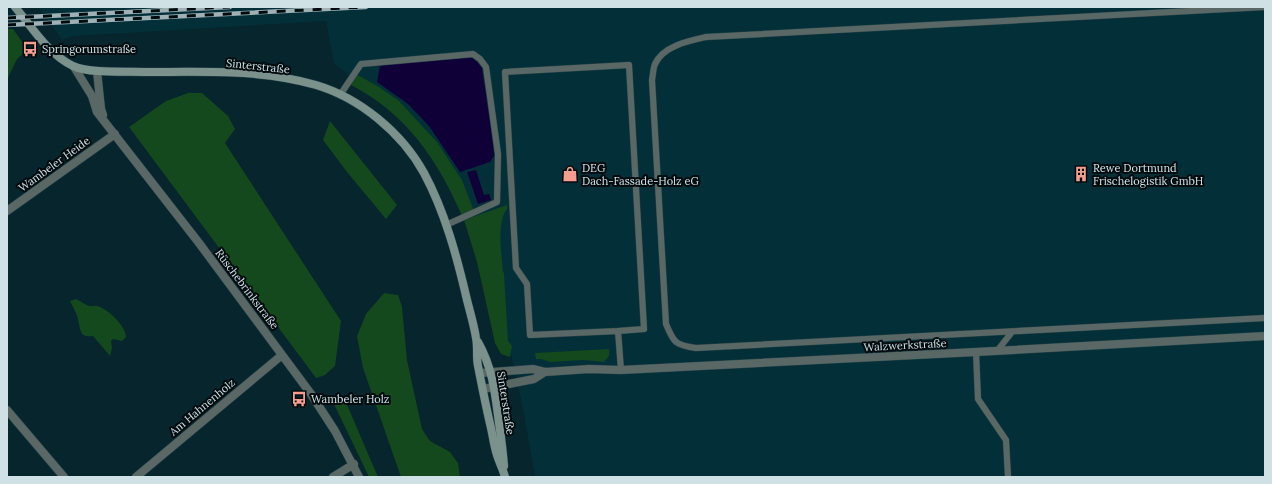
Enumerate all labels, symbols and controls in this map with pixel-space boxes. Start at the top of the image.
bus stop icon: Springorumstraße [21,40,39,58]
place label: Springorumstraße [42,42,136,56]
street label: Sinterstraße [225,56,291,76]
street label: Wambeler Heide [16,133,92,195]
place label: DEG Dach-Fassade-Holz eG [582,161,700,188]
place label: Rewe Dortmund Frischelogistik GmbH [1093,161,1203,188]
shop icon: DEG Dach-Fassade-Holz eG [561,165,579,183]
building icon: Rewe Dortmund Frischelogistik GmbH [1072,165,1090,183]
street label: Rüschebrinkstraße [212,246,282,332]
street label: Walzwerkstraße [863,336,947,354]
street label: Sinterstraße [494,370,518,436]
street label: Am Hahnenholz [166,375,238,439]
bus stop icon: Wambeler Holz [290,390,308,408]
place label: Wambeler Holz [311,392,390,406]

